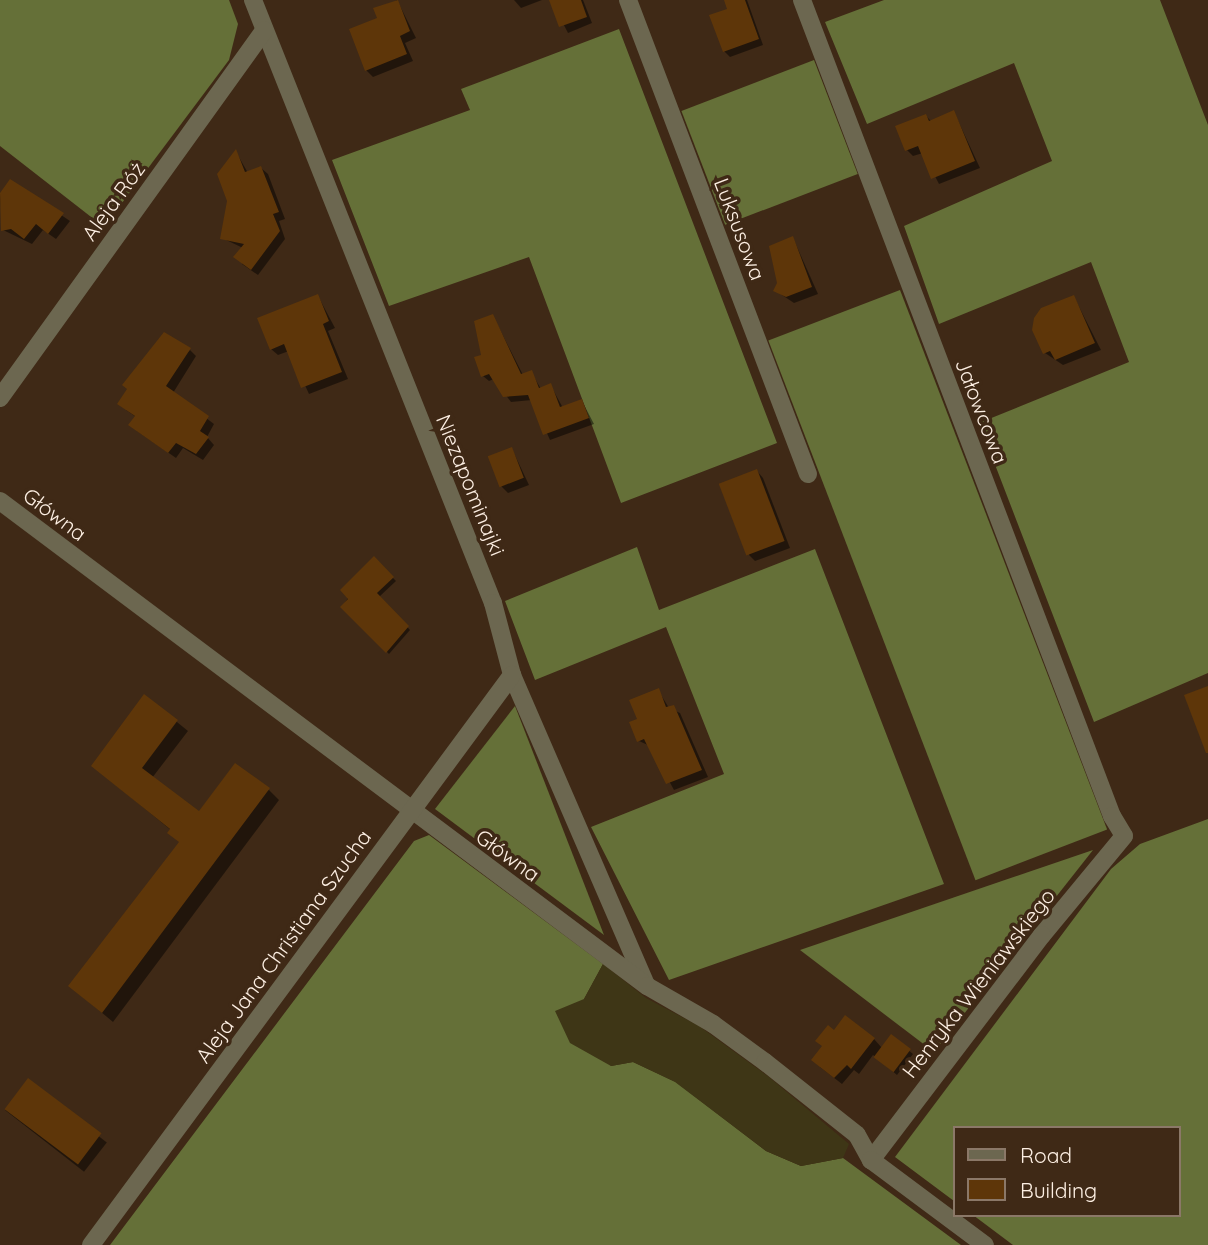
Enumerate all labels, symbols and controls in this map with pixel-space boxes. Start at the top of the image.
street label: Aleja Róż [76,157,150,245]
street label: Luksusowa [709,174,771,284]
street label: Jałowcowa [950,355,1014,467]
street label: Niezapominajki [431,411,511,559]
street label: Główna [18,482,92,546]
street label: Główna [471,823,545,887]
street label: Aleja Jana Christiana Szucha [190,825,376,1067]
street label: Henryka Wieniawskiego [896,883,1060,1083]
legend [953,1126,1180,1217]
text: Road [1020,1142,1072,1168]
text: Building [1020,1177,1097,1203]

